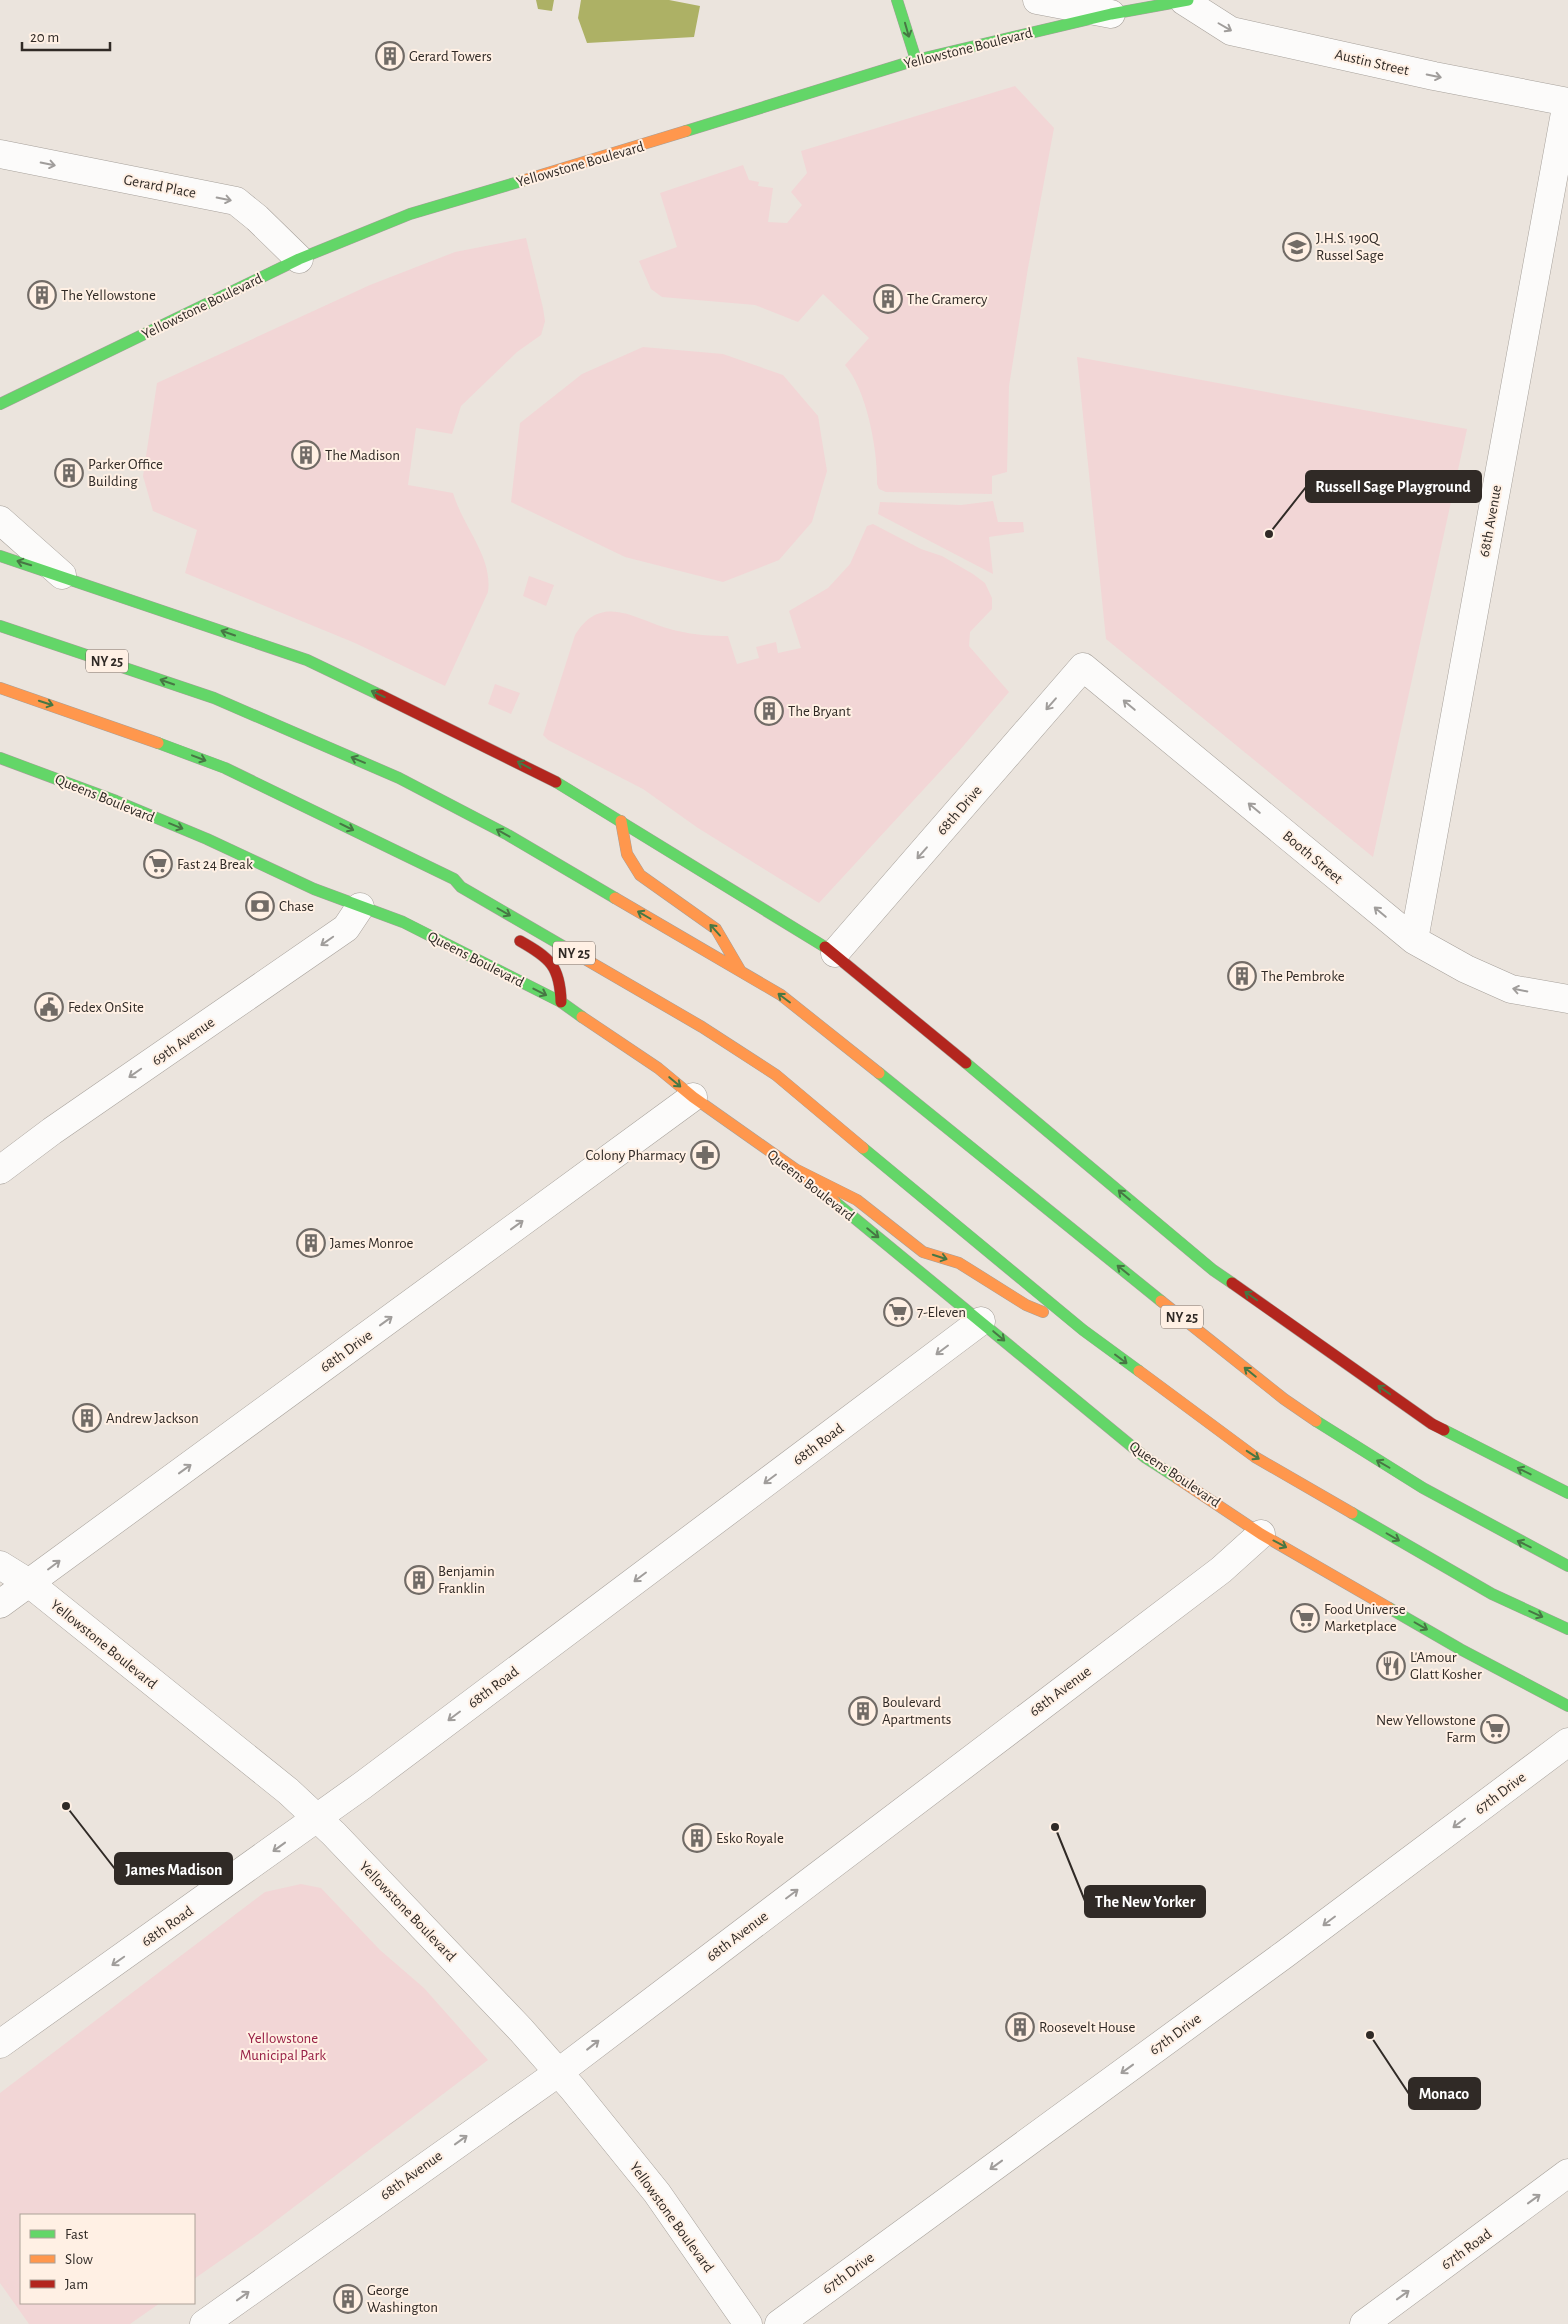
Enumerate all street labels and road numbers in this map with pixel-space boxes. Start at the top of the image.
street label: Yellowstone Boulevard [902,25,1034,72]
street label: Austin Street [1333,47,1411,78]
street label: Yellowstone Boulevard [515,139,646,190]
street label: Gerard Place [123,172,197,201]
street label: Yellowstone Boulevard [140,271,265,342]
street label: 68th Avenue [1477,484,1504,558]
road number: NY 25 [86,649,128,672]
street label: Queens Boulevard [53,772,157,825]
street label: 68th Drive [934,783,985,838]
street label: Booth Street [1280,828,1346,887]
street label: Queens Boulevard [425,929,527,990]
road number: NY 25 [553,941,595,964]
street label: 69th Avenue [149,1014,218,1068]
street label: Queens Boulevard [764,1147,857,1224]
road number: NY 25 [1161,1305,1203,1328]
street label: 68th Drive [317,1328,375,1375]
street label: 68th Road [790,1421,847,1468]
street label: Queens Boulevard [1127,1439,1223,1510]
street label: Yellowstone Boulevard [48,1597,160,1692]
street label: 68th Avenue [1027,1663,1094,1719]
street label: 68th Road [465,1664,522,1711]
street label: 67th Drive [1472,1769,1529,1817]
street label: Yellowstone Boulevard [356,1859,459,1964]
street label: 68th Road [139,1903,196,1949]
street label: 68th Avenue [704,1908,771,1964]
street label: 67th Drive [1147,2011,1204,2058]
street label: 68th Avenue [377,2148,445,2203]
street label: Yellowstone Boulevard [627,2159,717,2275]
street label: 67th Road [1438,2226,1494,2273]
street label: 67th Drive [820,2250,877,2297]

